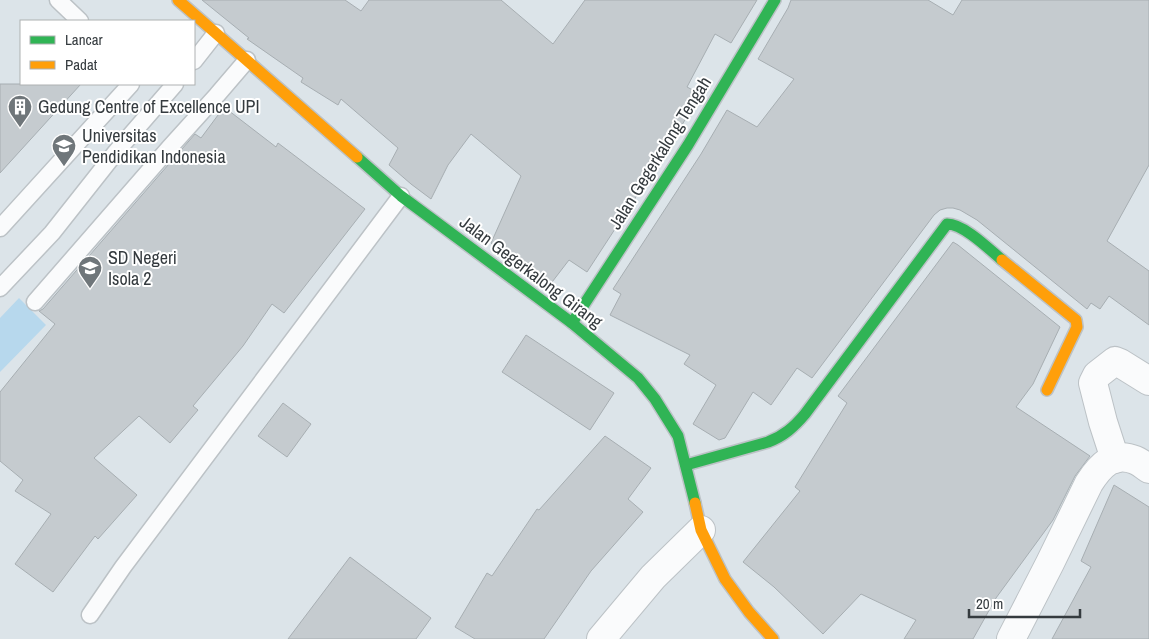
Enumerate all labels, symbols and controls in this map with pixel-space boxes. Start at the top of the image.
legend [20,20,195,85]
text: Lancar [65,29,103,50]
text: Padat [65,54,98,75]
street label: Jalan Gegerkalong Tengah [602,71,717,234]
building icon: Gedung Centre of Excellence UPI [7,94,33,128]
place label: Gedung Centre of Excellence UPI [38,94,260,119]
place label: Universitas Pendidikan Indonesia [82,123,226,169]
school or university icon: Universitas Pendidikan Indonesia [51,133,77,167]
street label: Jalan Gegerkalong Girang [455,210,609,334]
place label: SD Negeri Isola 2 [108,245,177,291]
school or university icon: SD Negeri Isola 2 [77,255,103,289]
scale bar [969,586,1080,618]
text: 20 m [976,593,1003,614]

